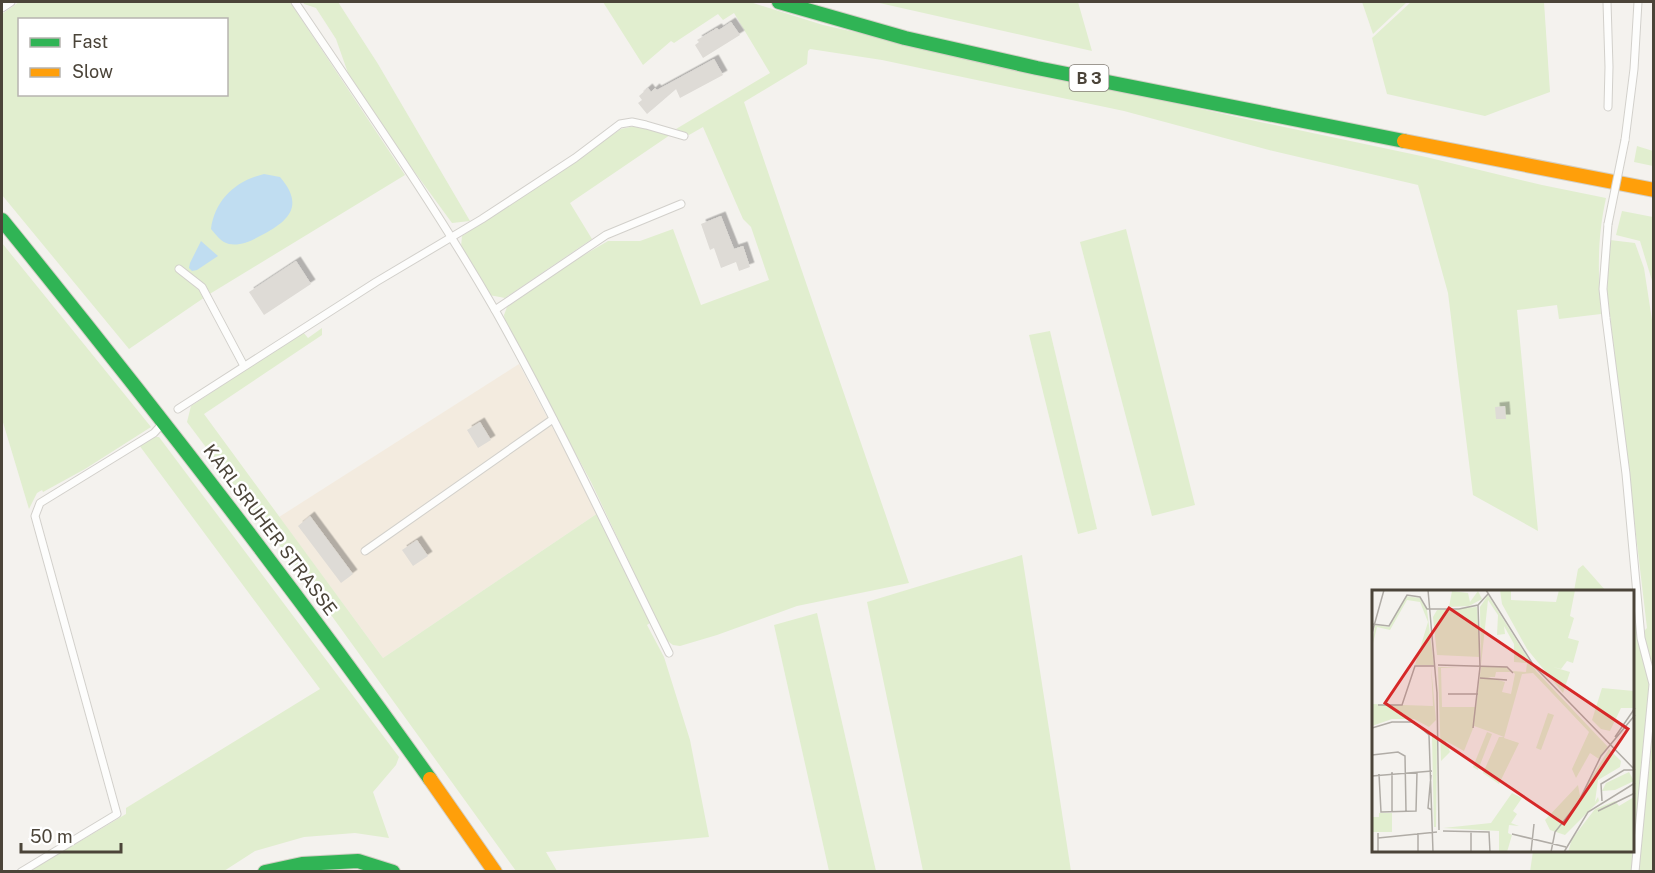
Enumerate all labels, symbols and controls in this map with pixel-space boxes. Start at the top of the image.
legend [18,18,228,96]
text: Fast [72,31,108,52]
text: Slow [72,61,113,82]
road number: B 3 [1070,65,1108,91]
street label: KARLSRUHER STRASSE [199,440,342,619]
inset map [1372,590,1634,852]
scale bar [21,816,122,854]
text: 50 m [30,826,73,847]

